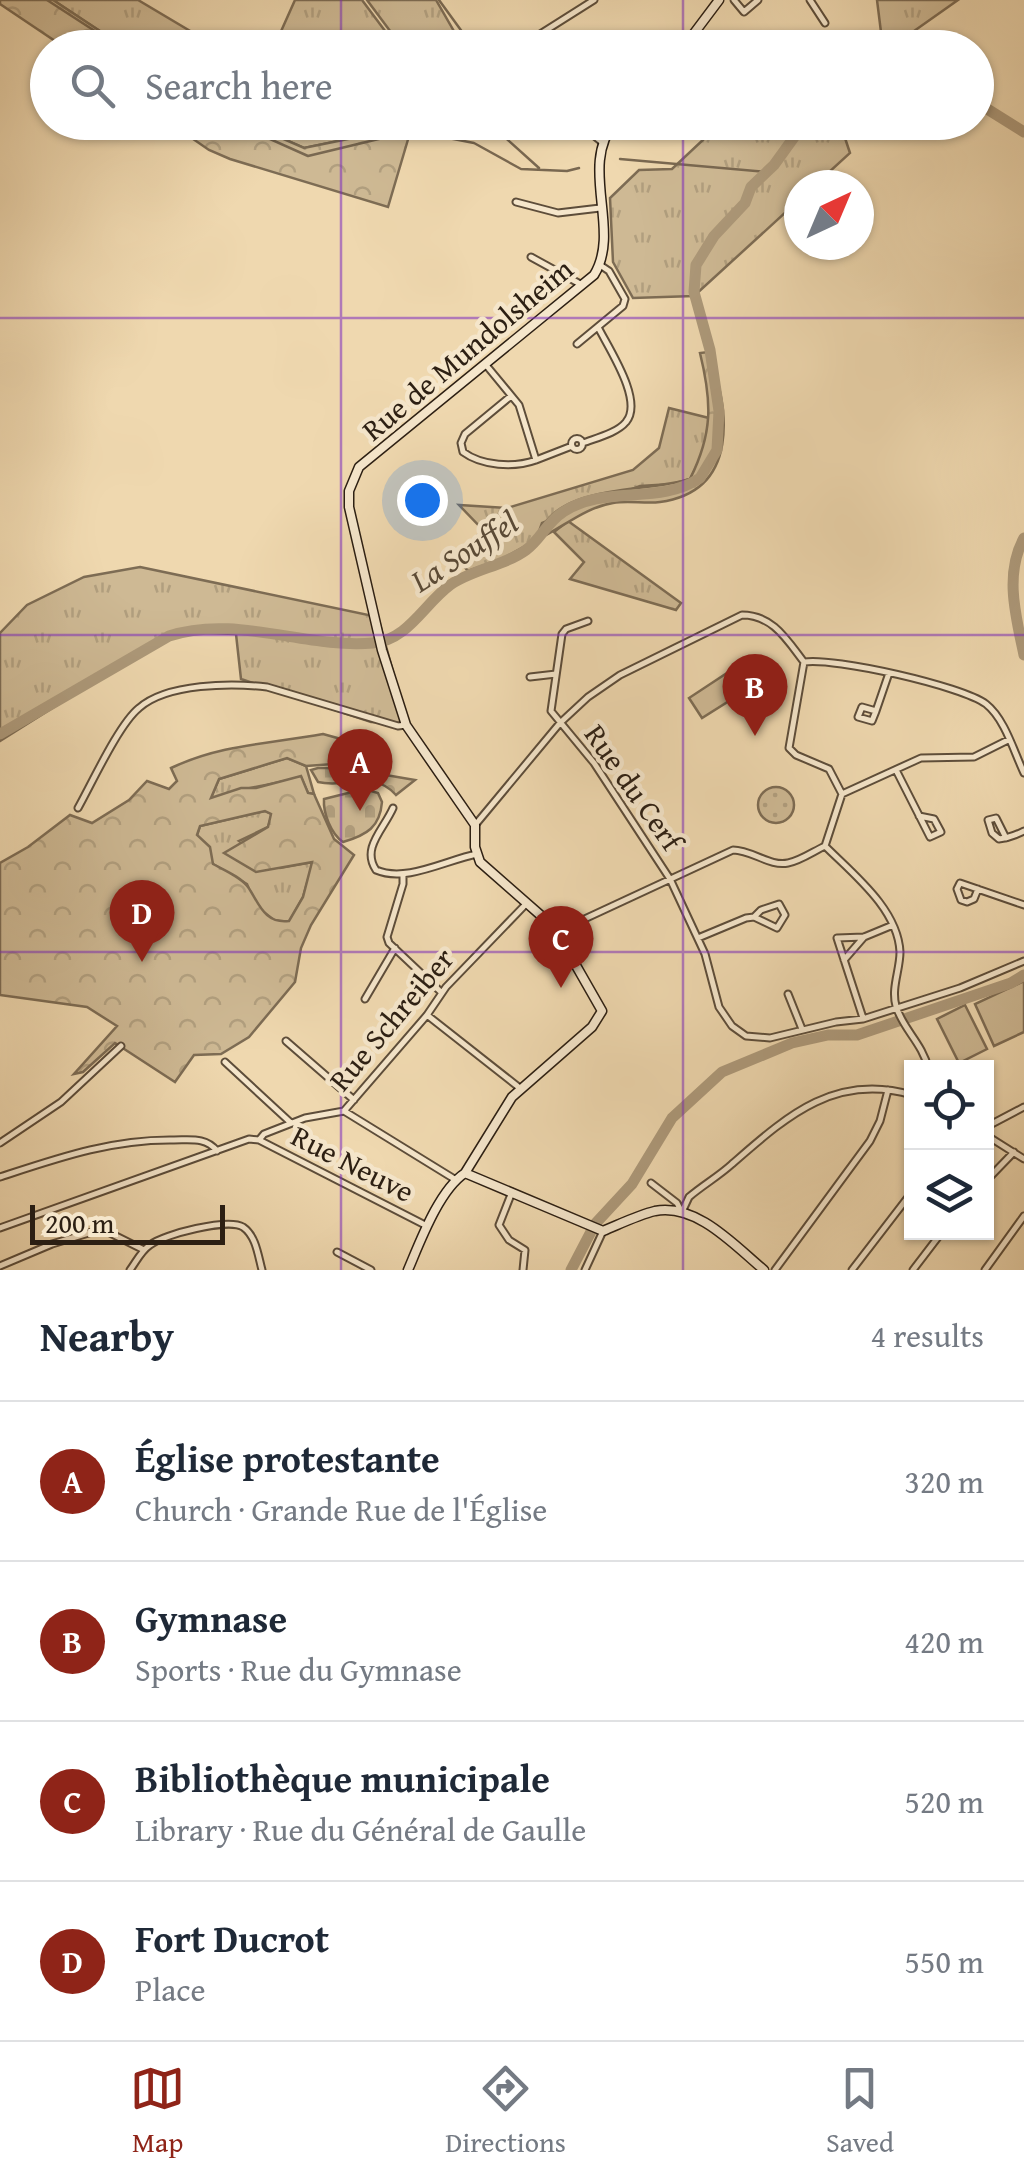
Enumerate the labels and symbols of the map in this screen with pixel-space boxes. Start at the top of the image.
north arrow [784,170,874,260]
street label: Rue de Mundolsheim [352,247,583,451]
your location [397,475,448,526]
water label: La Souffel [400,499,527,604]
pin: B [722,654,788,736]
street label: Rue du Cerf [574,715,696,862]
pin: A [328,728,392,811]
pin: D [110,880,174,962]
pin: C [528,906,594,988]
street label: Rue Schreiber [318,938,464,1100]
street label: Rue Neuve [284,1113,422,1213]
scale bar [30,1200,225,1244]

